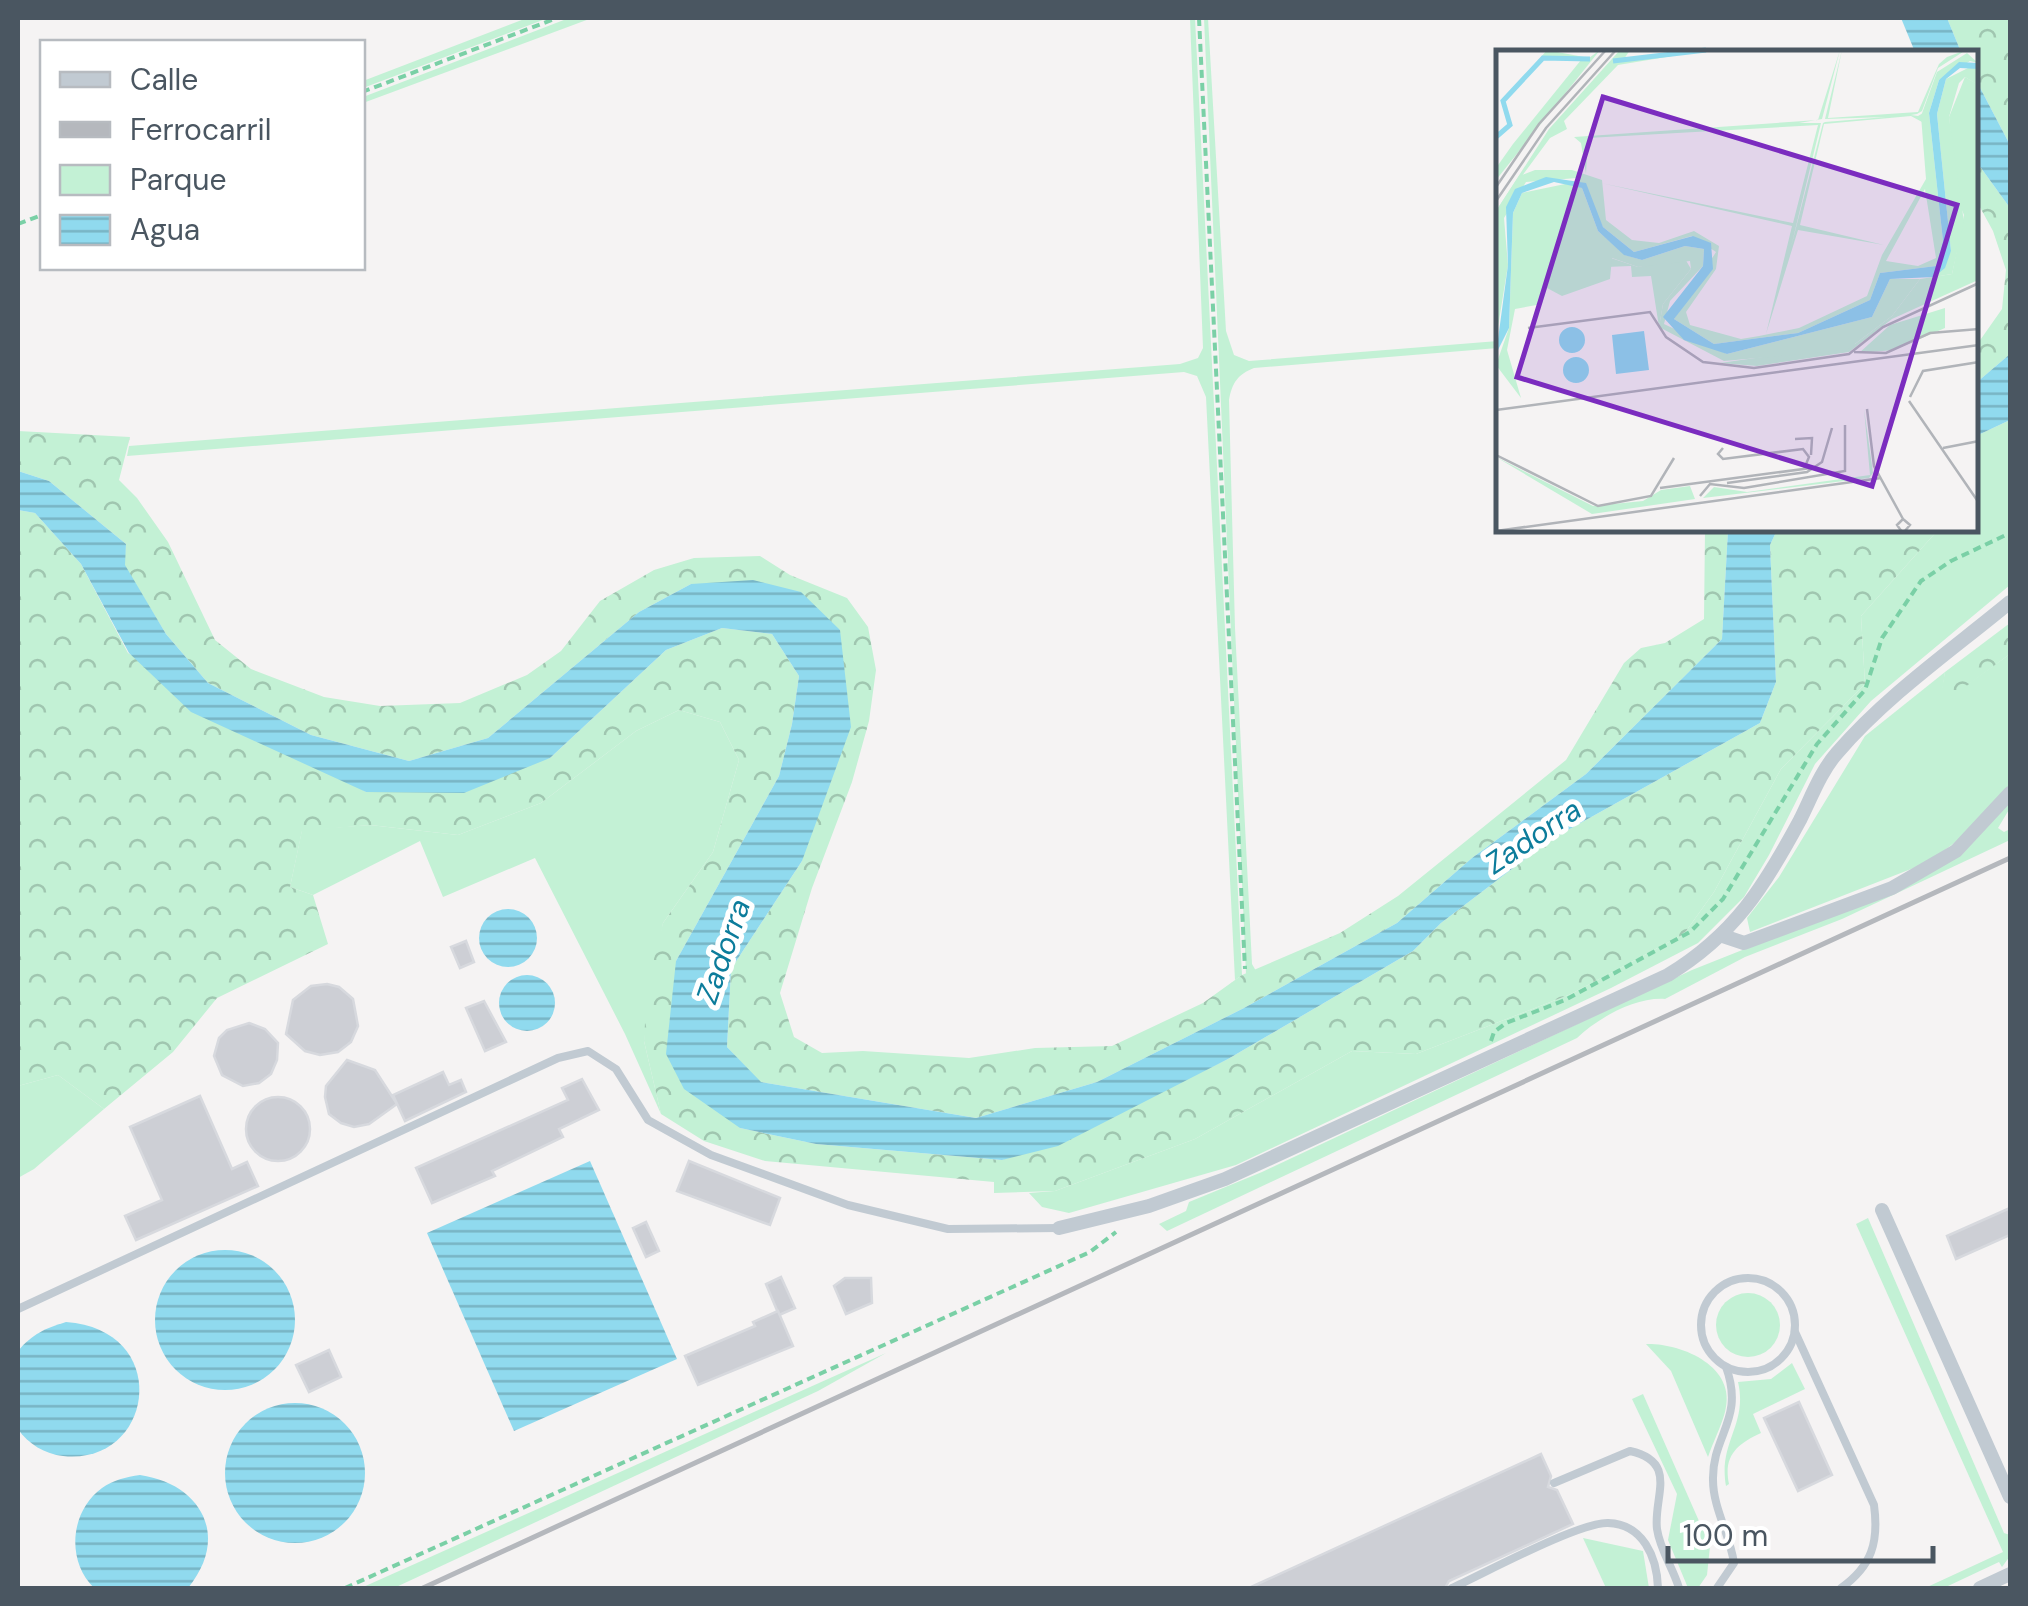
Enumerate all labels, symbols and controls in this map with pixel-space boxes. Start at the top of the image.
legend [40,40,365,270]
inset map [1496,50,1978,532]
text: Calle [130,60,198,99]
text: Ferrocarril [130,110,271,149]
text: Parque [130,160,227,199]
text: Agua [130,210,200,249]
water label: Zadorra [1477,790,1589,882]
water label: Zadorra [687,894,759,1008]
scale bar [1668,1501,1933,1563]
text: 100 m [1683,1516,1768,1555]

